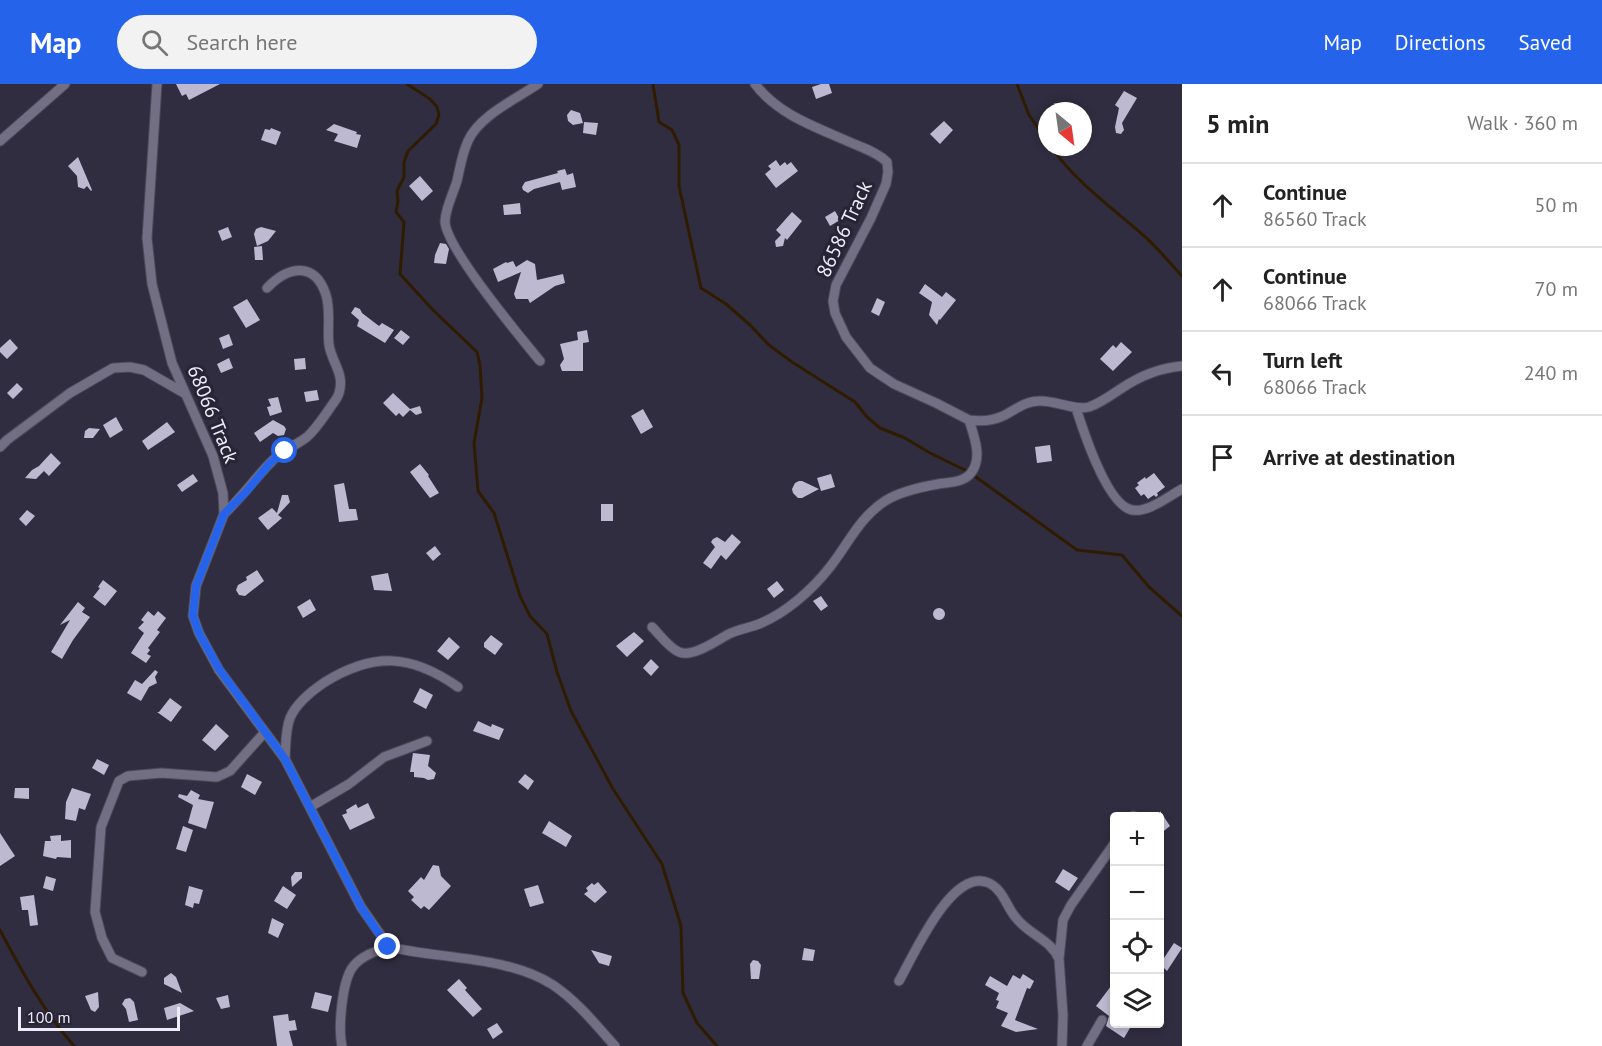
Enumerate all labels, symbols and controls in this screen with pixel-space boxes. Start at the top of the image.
search box [117,15,537,69]
text: Map [30,24,81,61]
icon: search [138,26,171,59]
text: Search here [186,28,297,56]
text: Map [1323,29,1362,56]
text: Directions [1395,29,1486,56]
text: Saved [1519,29,1572,56]
north arrow [1038,102,1092,156]
text: 5 min [1206,107,1269,140]
text: Walk · 360 m [1467,110,1578,136]
street label: 86586 Track [810,176,878,281]
text: Continue [1263,178,1347,206]
icon: ahead [1206,189,1239,222]
text: 50 m [1535,192,1578,218]
text: 86560 Track [1263,206,1367,232]
text: Continue [1263,262,1347,290]
icon: ahead [1206,273,1239,306]
text: 70 m [1535,276,1578,302]
text: 68066 Track [1263,290,1367,316]
text: Turn left [1263,346,1343,374]
icon: left [1206,357,1239,390]
text: 240 m [1524,360,1578,386]
street label: 68066 Track [182,361,245,467]
text: 68066 Track [1263,374,1367,400]
route start [271,437,297,463]
icon: arrive [1206,441,1239,474]
text: Arrive at destination [1263,443,1455,471]
map controls [1110,812,1164,1028]
button: + [1110,812,1164,866]
button: − [1110,866,1164,920]
button: locate [1110,920,1164,974]
route end [374,933,400,959]
button: layers [1110,974,1164,1028]
scale bar [18,1004,180,1032]
text: 100 m [27,1007,70,1027]

